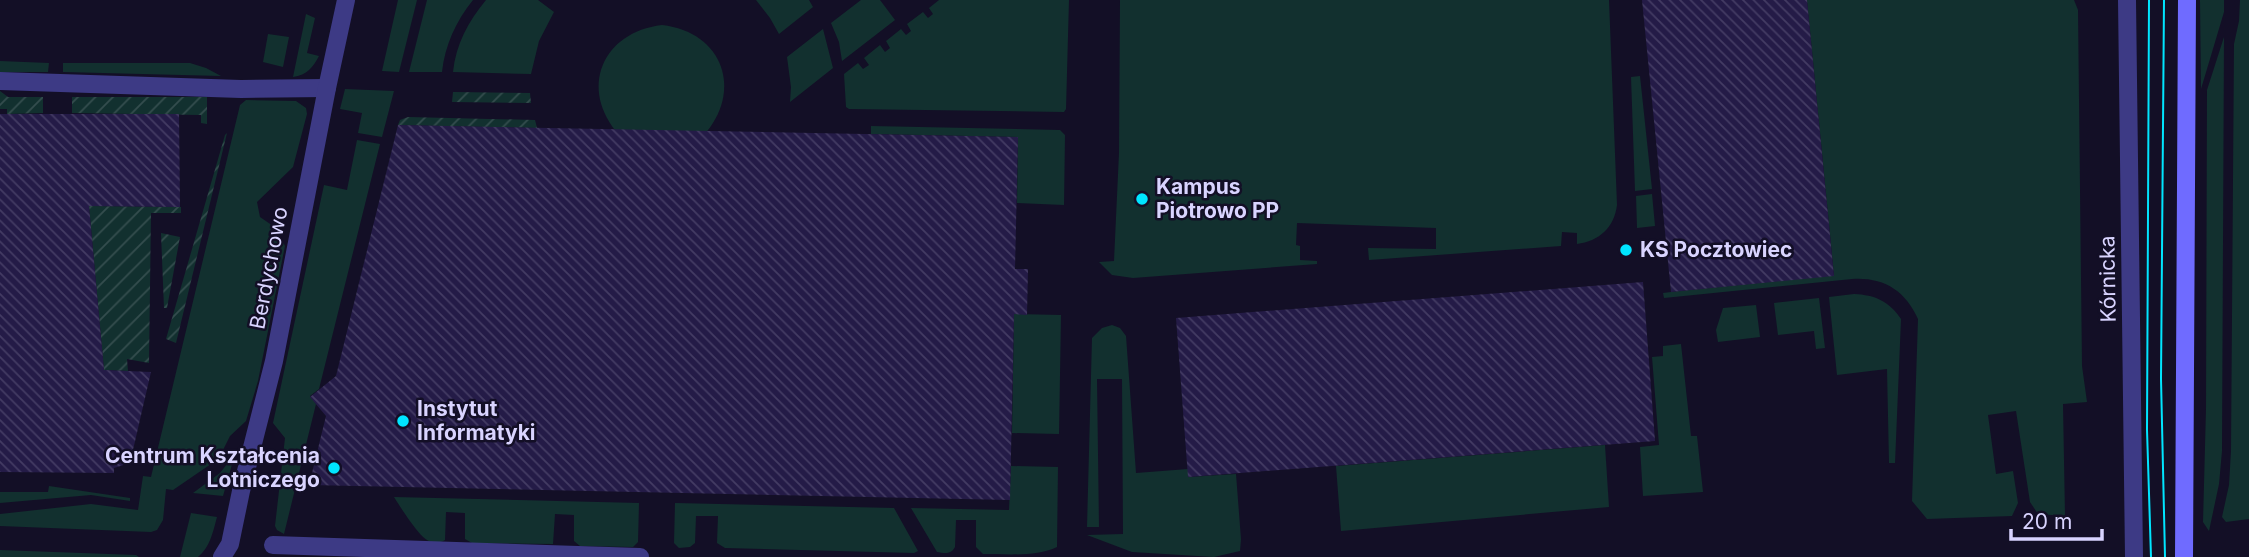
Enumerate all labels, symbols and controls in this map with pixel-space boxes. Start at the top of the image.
place label: Kampus Piotrowo PP [1156,174,1279,223]
marker: Kampus Piotrowo PP [1134,191,1150,207]
street label: Berdychowo [244,205,293,331]
street label: Kórnicka [2094,235,2121,323]
place label: KS Pocztowiec [1640,237,1792,262]
marker: KS Pocztowiec [1618,242,1634,258]
place label: Instytut Informatyki [417,396,536,445]
marker: Instytut Informatyki [395,413,411,429]
place label: Centrum Kształcenia Lotniczego [105,443,320,492]
marker: Centrum Kształcenia Lotniczego [326,460,342,476]
scale bar [2011,498,2102,542]
text: 20 m [2022,509,2072,534]

